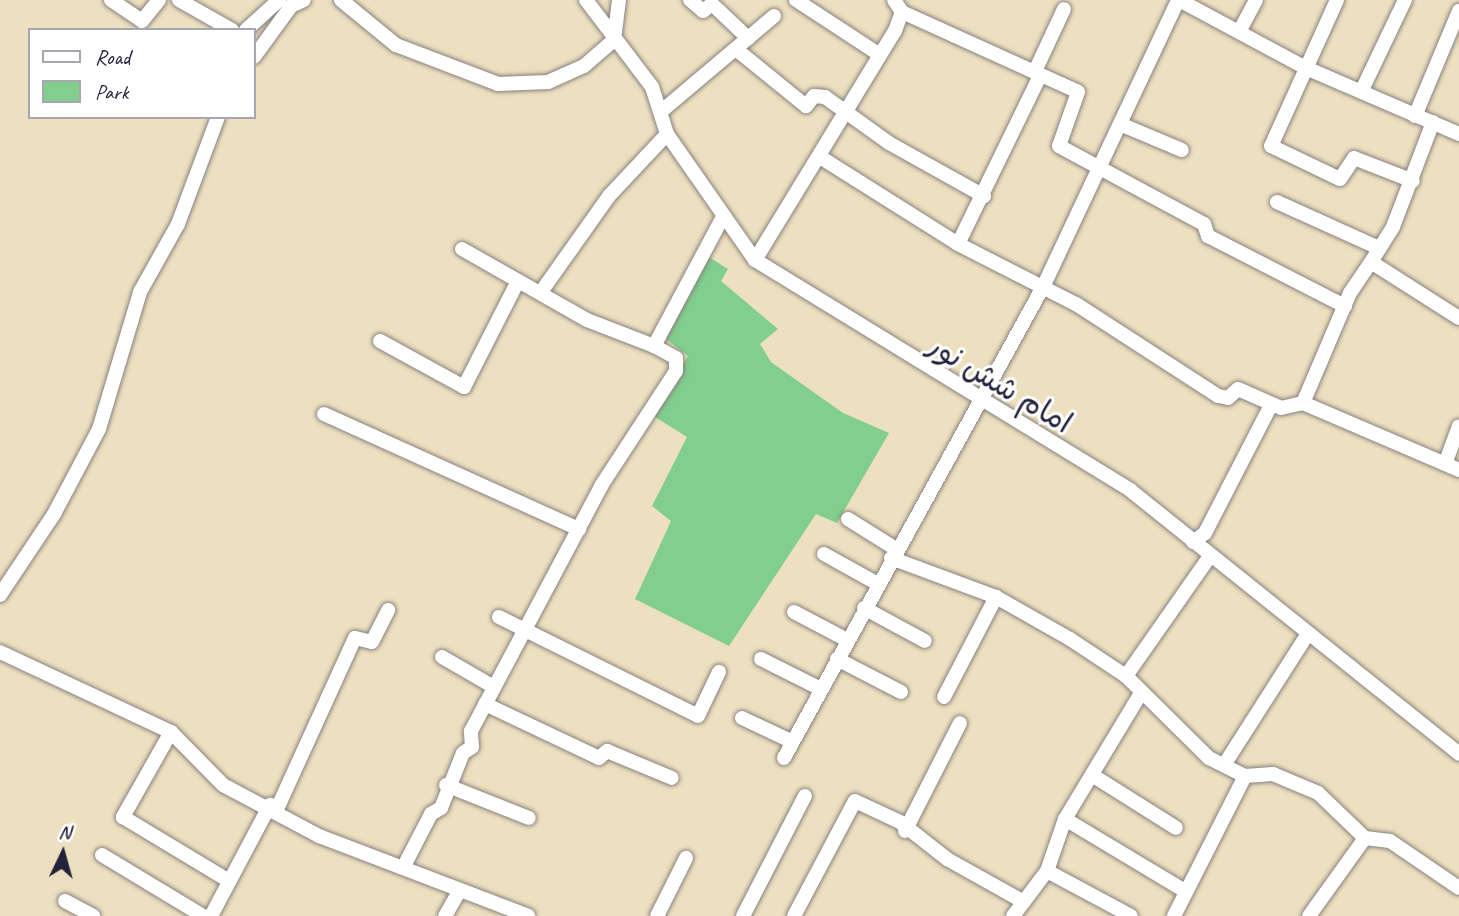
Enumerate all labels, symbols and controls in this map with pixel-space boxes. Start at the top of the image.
legend [28,28,256,119]
text: Road [95,44,130,70]
text: Park [95,79,128,105]
street label: امام شش نور [921,327,1079,441]
north arrow [28,818,98,888]
text: N [58,820,72,845]

